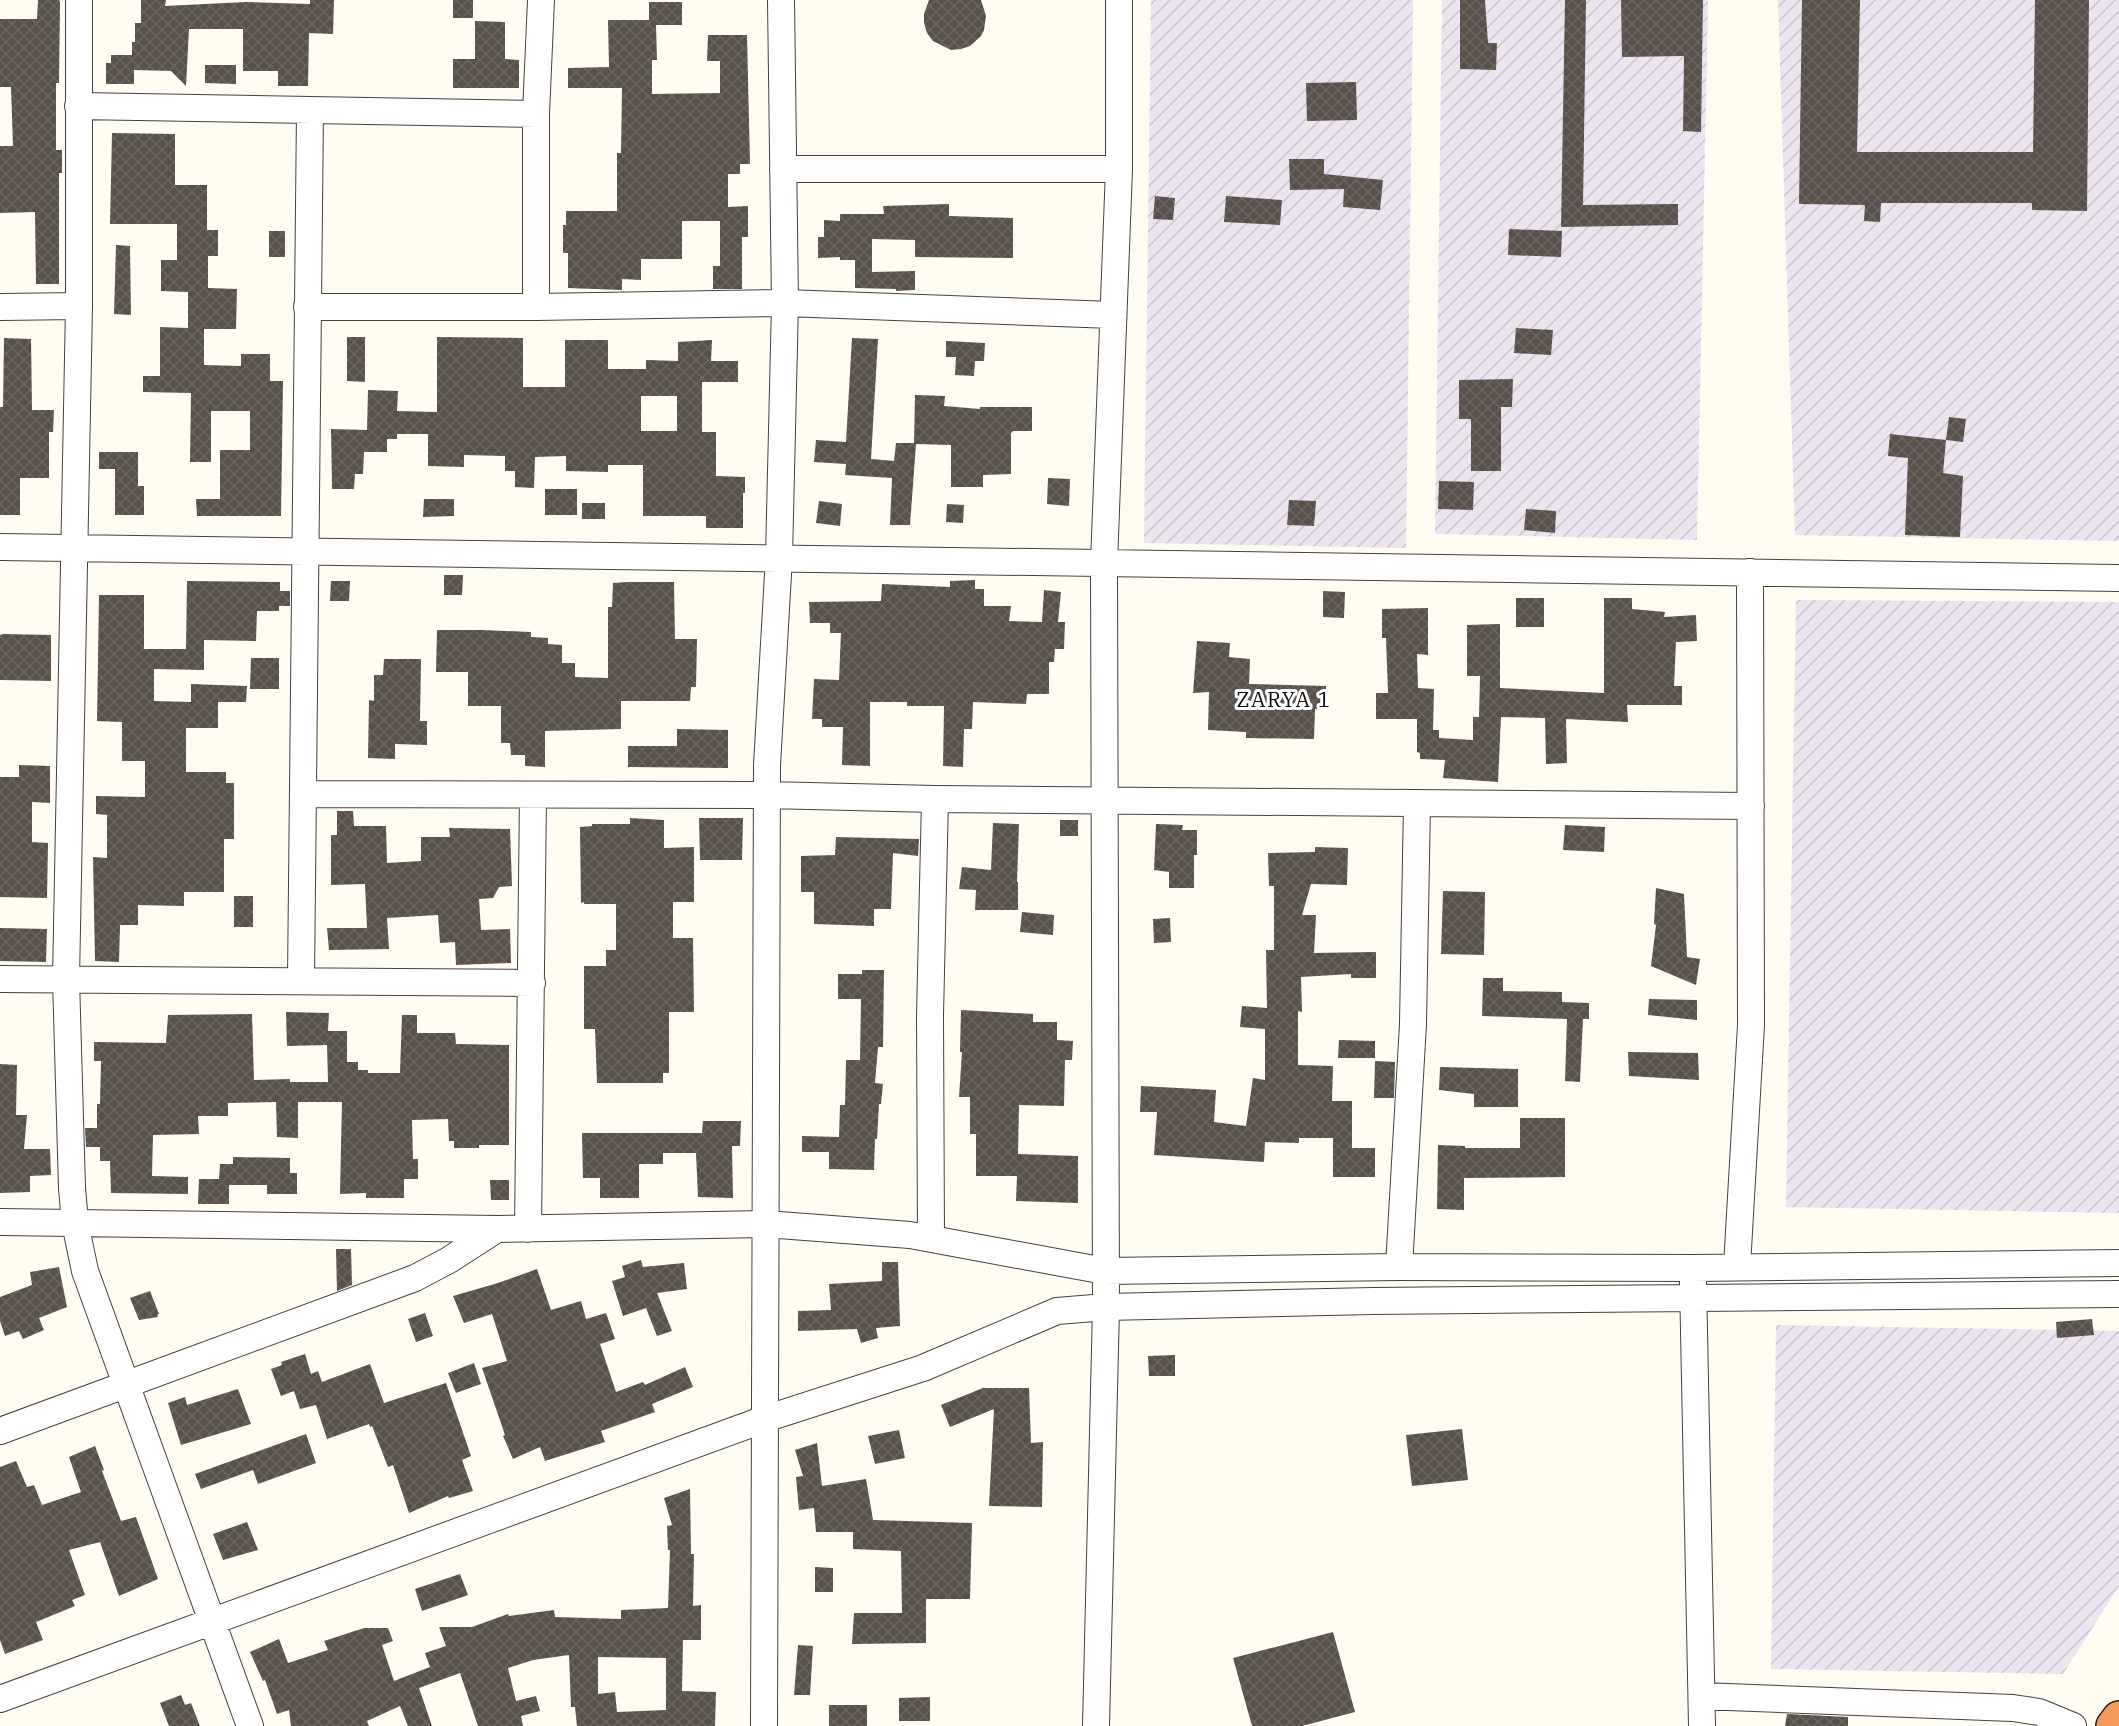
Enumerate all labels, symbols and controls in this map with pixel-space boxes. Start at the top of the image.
district label: ZARYA 1 [1236,685,1332,713]

